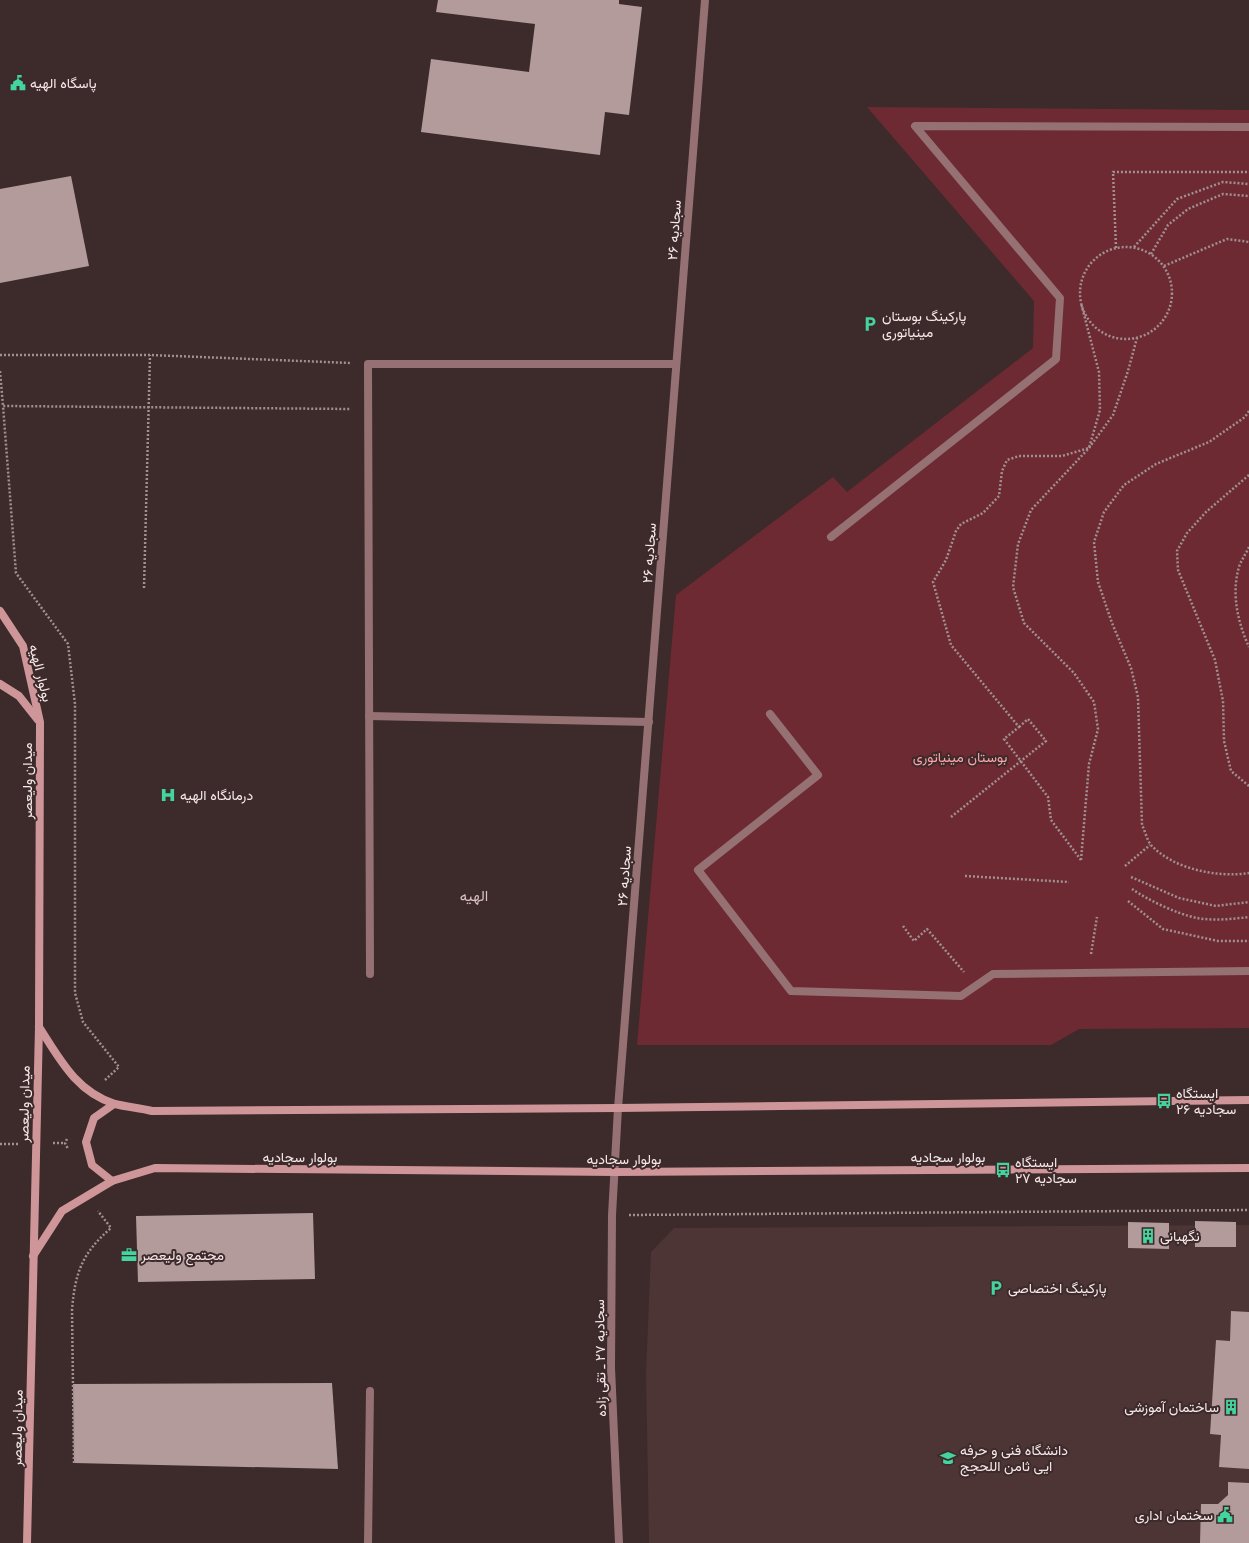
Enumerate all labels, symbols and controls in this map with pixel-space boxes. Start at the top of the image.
public building icon: پاسگاه الهیه [9,74,27,92]
place label: پاسگاه الهیه [30,74,97,93]
street label: سجادیه ۲۶ [663,199,685,261]
place label: پارکینگ بوستان مینیاتوری [882,307,966,341]
parking icon: پارکینگ بوستان مینیاتوری [861,315,879,333]
street label: سجادیه ۲۶ [638,522,660,584]
street label: بولوار الهیه [25,642,57,704]
street label: میدان ولیعصر [18,742,36,821]
park label: بوستان مینیاتوری [913,748,1007,766]
hospital icon: درمانگاه الهیه [159,786,177,804]
place label: درمانگاه الهیه [180,786,253,804]
street label: سجادیه ۲۶ [613,845,635,907]
district label: الهیه [460,886,488,905]
street label: میدان ولیعصر [14,1065,34,1144]
place label: ایستگاه سجادیه ۲۶ [1176,1084,1236,1118]
bus stop icon: ایستگاه سجادیه ۲۶ [1155,1092,1173,1110]
street label: بولوار سجادیه [263,1148,337,1166]
street label: بولوار سجادیه [911,1148,985,1166]
street label: بولوار سجادیه [587,1150,661,1168]
place label: ایستگاه سجادیه ۲۷ [1015,1153,1077,1187]
bus stop icon: ایستگاه سجادیه ۲۷ [994,1161,1012,1179]
building icon: نگهبانی [1139,1227,1157,1245]
place label: نگهبانی [1160,1227,1200,1245]
office icon: مجتمع ولیعصر [120,1246,138,1264]
place label: مجتمع ولیعصر [140,1246,224,1266]
parking icon: پارکینگ اختصاصی [987,1279,1005,1297]
place label: پارکینگ اختصاصی [1008,1279,1107,1298]
street label: سجادیه ۲۷ ـ تقی زاده [590,1299,610,1417]
street label: میدان ولیعصر [7,1389,27,1468]
place label: ساختمان آموزشی [1124,1398,1219,1416]
building icon: ساختمان آموزشی [1222,1398,1240,1416]
place label: دانشگاه فنی و حرفه ایی ثامن اللحجج [960,1441,1068,1477]
school or university icon: دانشگاه فنی و حرفه ایی ثامن اللحجج [939,1449,957,1467]
place label: سختمان اداری [1135,1506,1213,1524]
public building icon: سختمان اداری [1216,1506,1234,1524]

